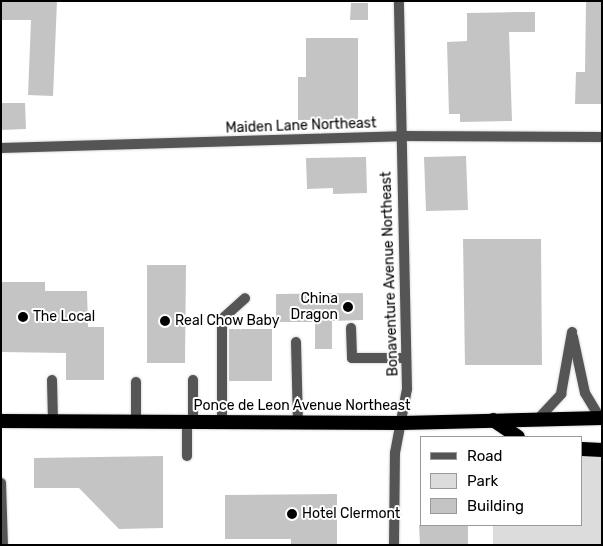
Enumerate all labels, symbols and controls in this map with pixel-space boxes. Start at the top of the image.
street label: Maiden Lane Northeast [225,115,377,137]
street label: Bonaventure Avenue Northeast [378,171,402,377]
place label: China Dragon [291,291,338,324]
marker: China Dragon [342,301,354,313]
place label: The Local [33,309,95,325]
marker: The Local [17,311,29,323]
place label: Real Chow Baby [175,313,280,329]
marker: Real Chow Baby [159,315,171,327]
street label: Ponce de Leon Avenue Northeast [193,398,411,414]
legend [420,436,583,526]
text: Road [467,447,503,465]
text: Park [467,472,498,490]
text: Building [467,497,524,515]
place label: Hotel Clermont [302,506,400,522]
marker: Hotel Clermont [286,508,298,520]

